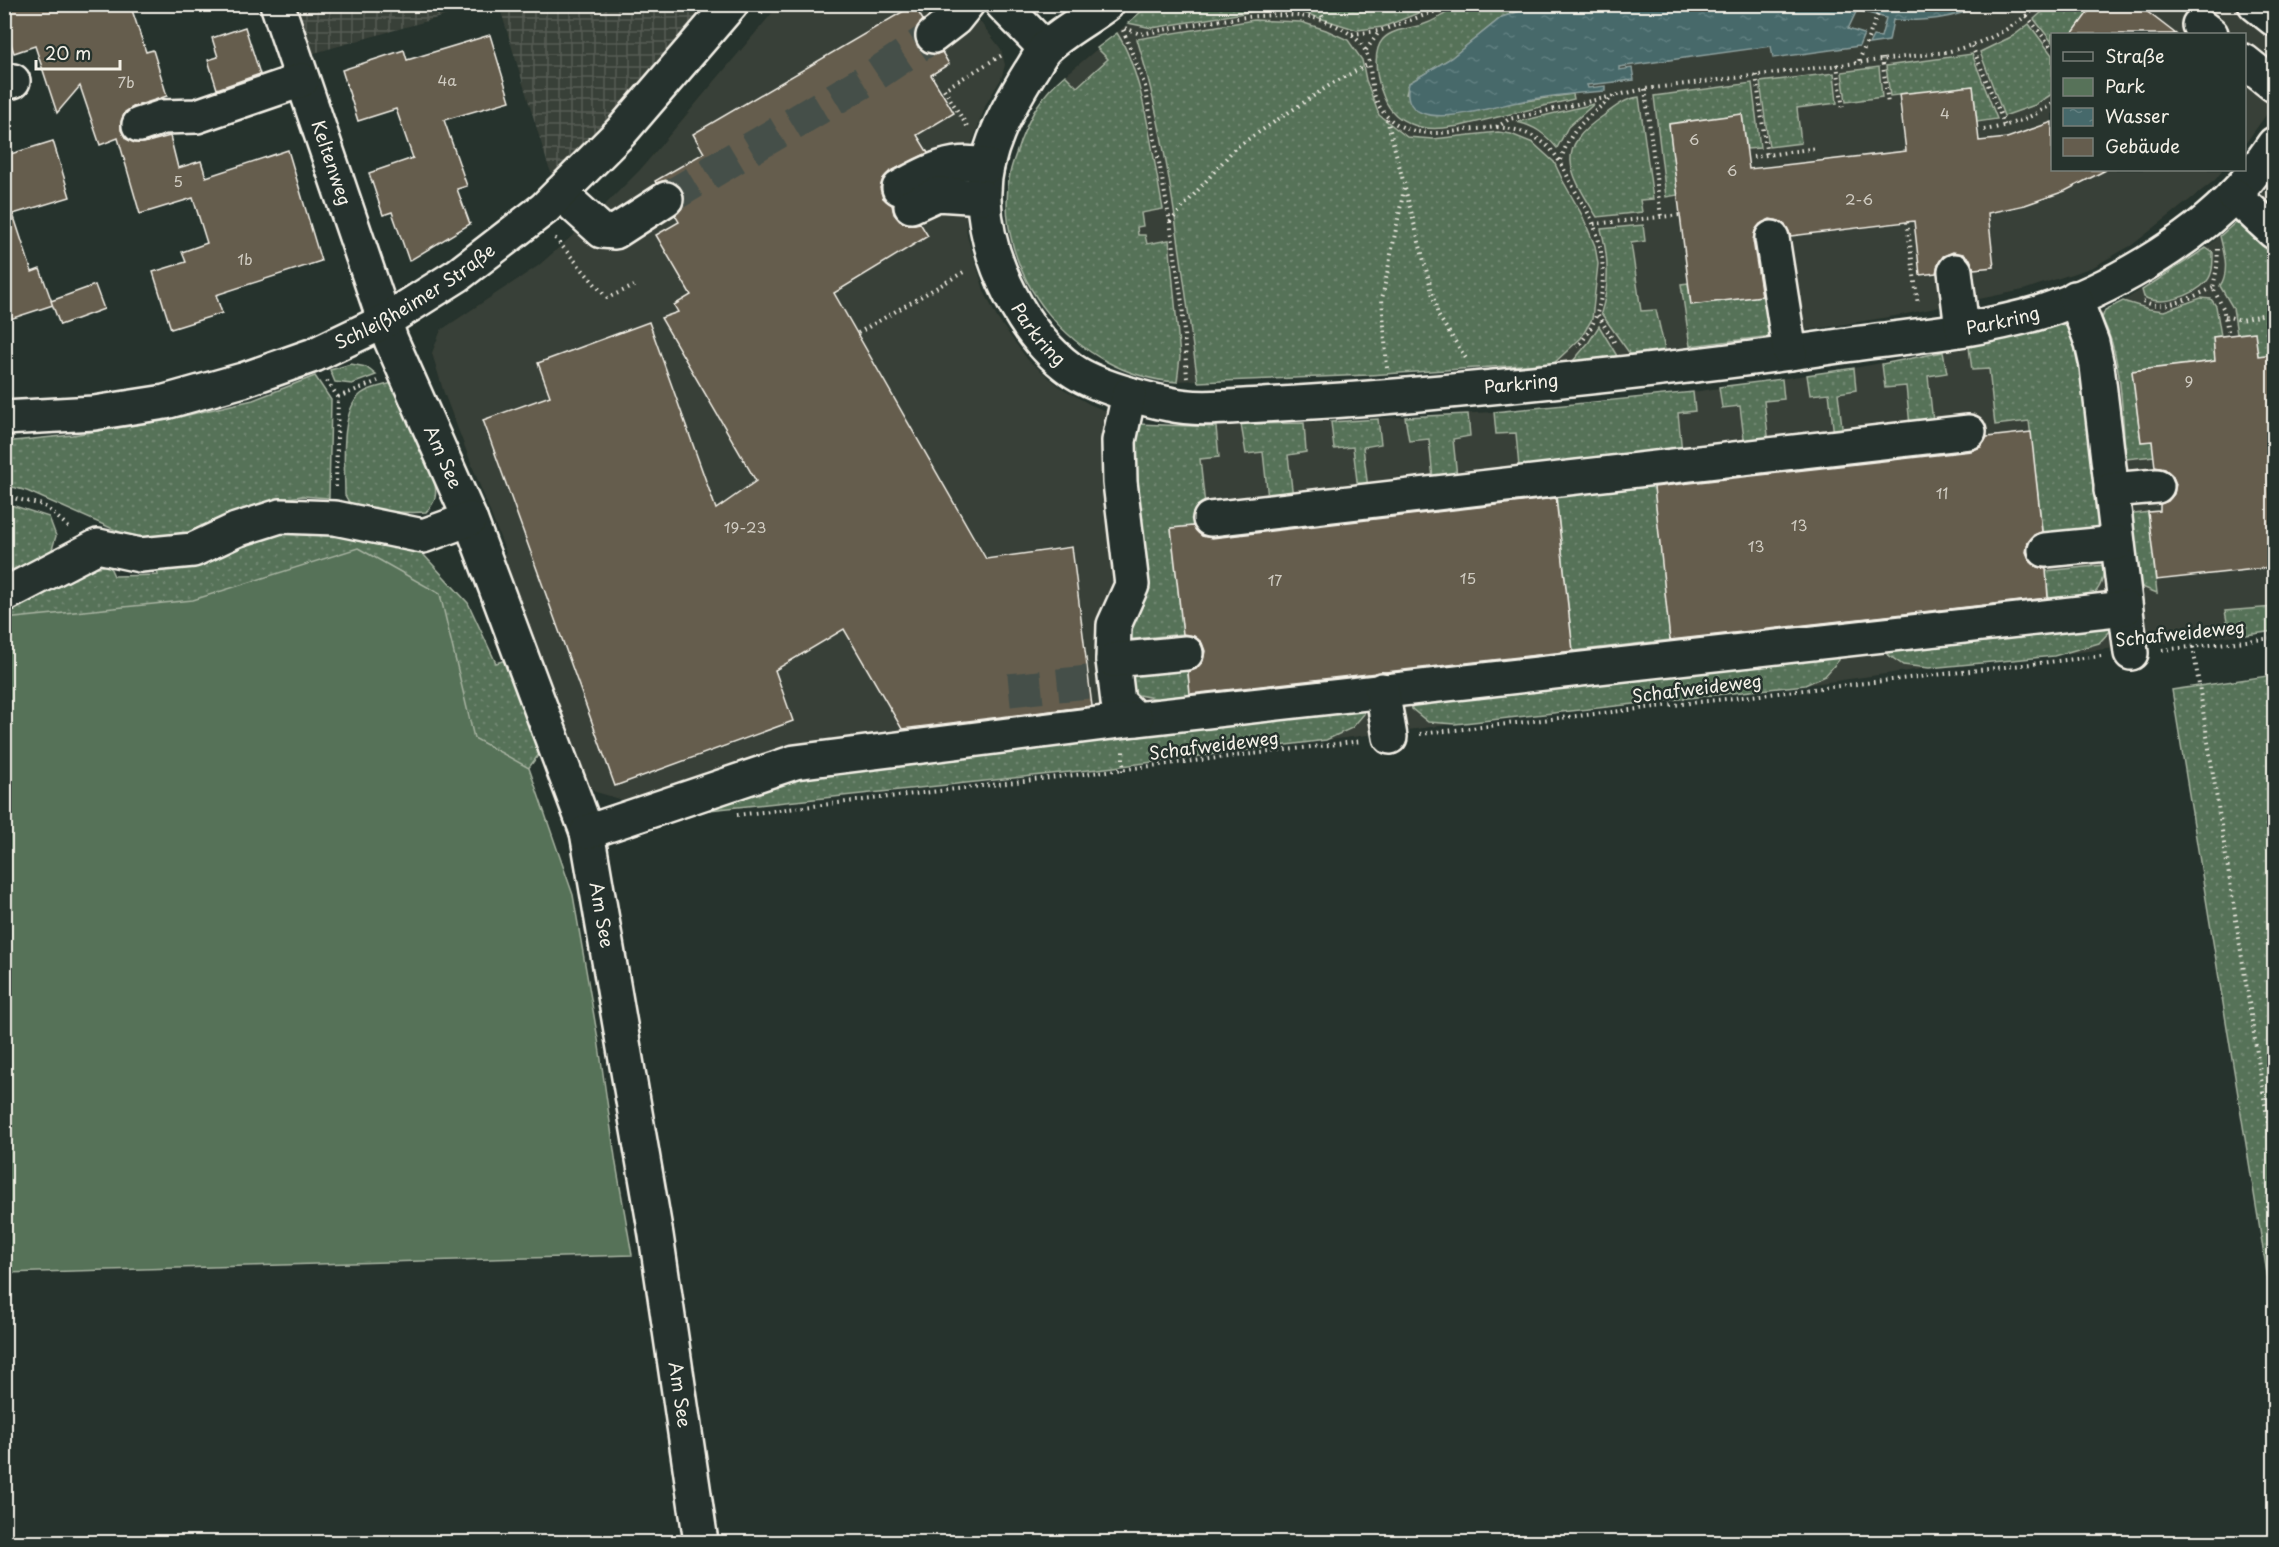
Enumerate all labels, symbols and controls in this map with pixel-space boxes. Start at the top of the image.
scale bar [36,33,120,71]
legend [2051,33,2246,171]
text: 20 m [45,39,91,66]
text: Straße [2105,42,2165,69]
house number: 4a [437,68,457,91]
house number: 7b [117,70,135,93]
text: Park [2105,72,2145,99]
house number: 4 [1940,101,1950,124]
text: Wasser [2105,102,2170,129]
street label: Keltenweg [305,116,359,209]
house number: 6 [1689,127,1699,150]
text: Gebäude [2105,132,2180,159]
house number: 6 [1727,158,1737,181]
house number: 5 [173,169,183,192]
house number: 2-6 [1845,187,1873,210]
street label: Schleißheimer Straße [329,236,500,355]
house number: 1b [237,247,253,270]
street label: Parkring [1005,297,1072,372]
street label: Parkring [1964,298,2042,341]
street label: Parkring [1482,366,1559,400]
house number: 9 [2185,369,2193,392]
street label: Am See [418,421,470,493]
house number: 11 [1936,481,1948,504]
house number: 13 [1791,513,1807,536]
house number: 19-23 [724,515,766,538]
house number: 13 [1748,534,1764,557]
house number: 15 [1460,566,1476,589]
house number: 17 [1268,568,1282,591]
street label: Schafweideweg [2113,612,2246,653]
street label: Schafweideweg [1630,666,1763,709]
street label: Schafweideweg [1147,723,1280,766]
street label: Am See [584,880,622,950]
street label: Am See [663,1360,699,1429]

